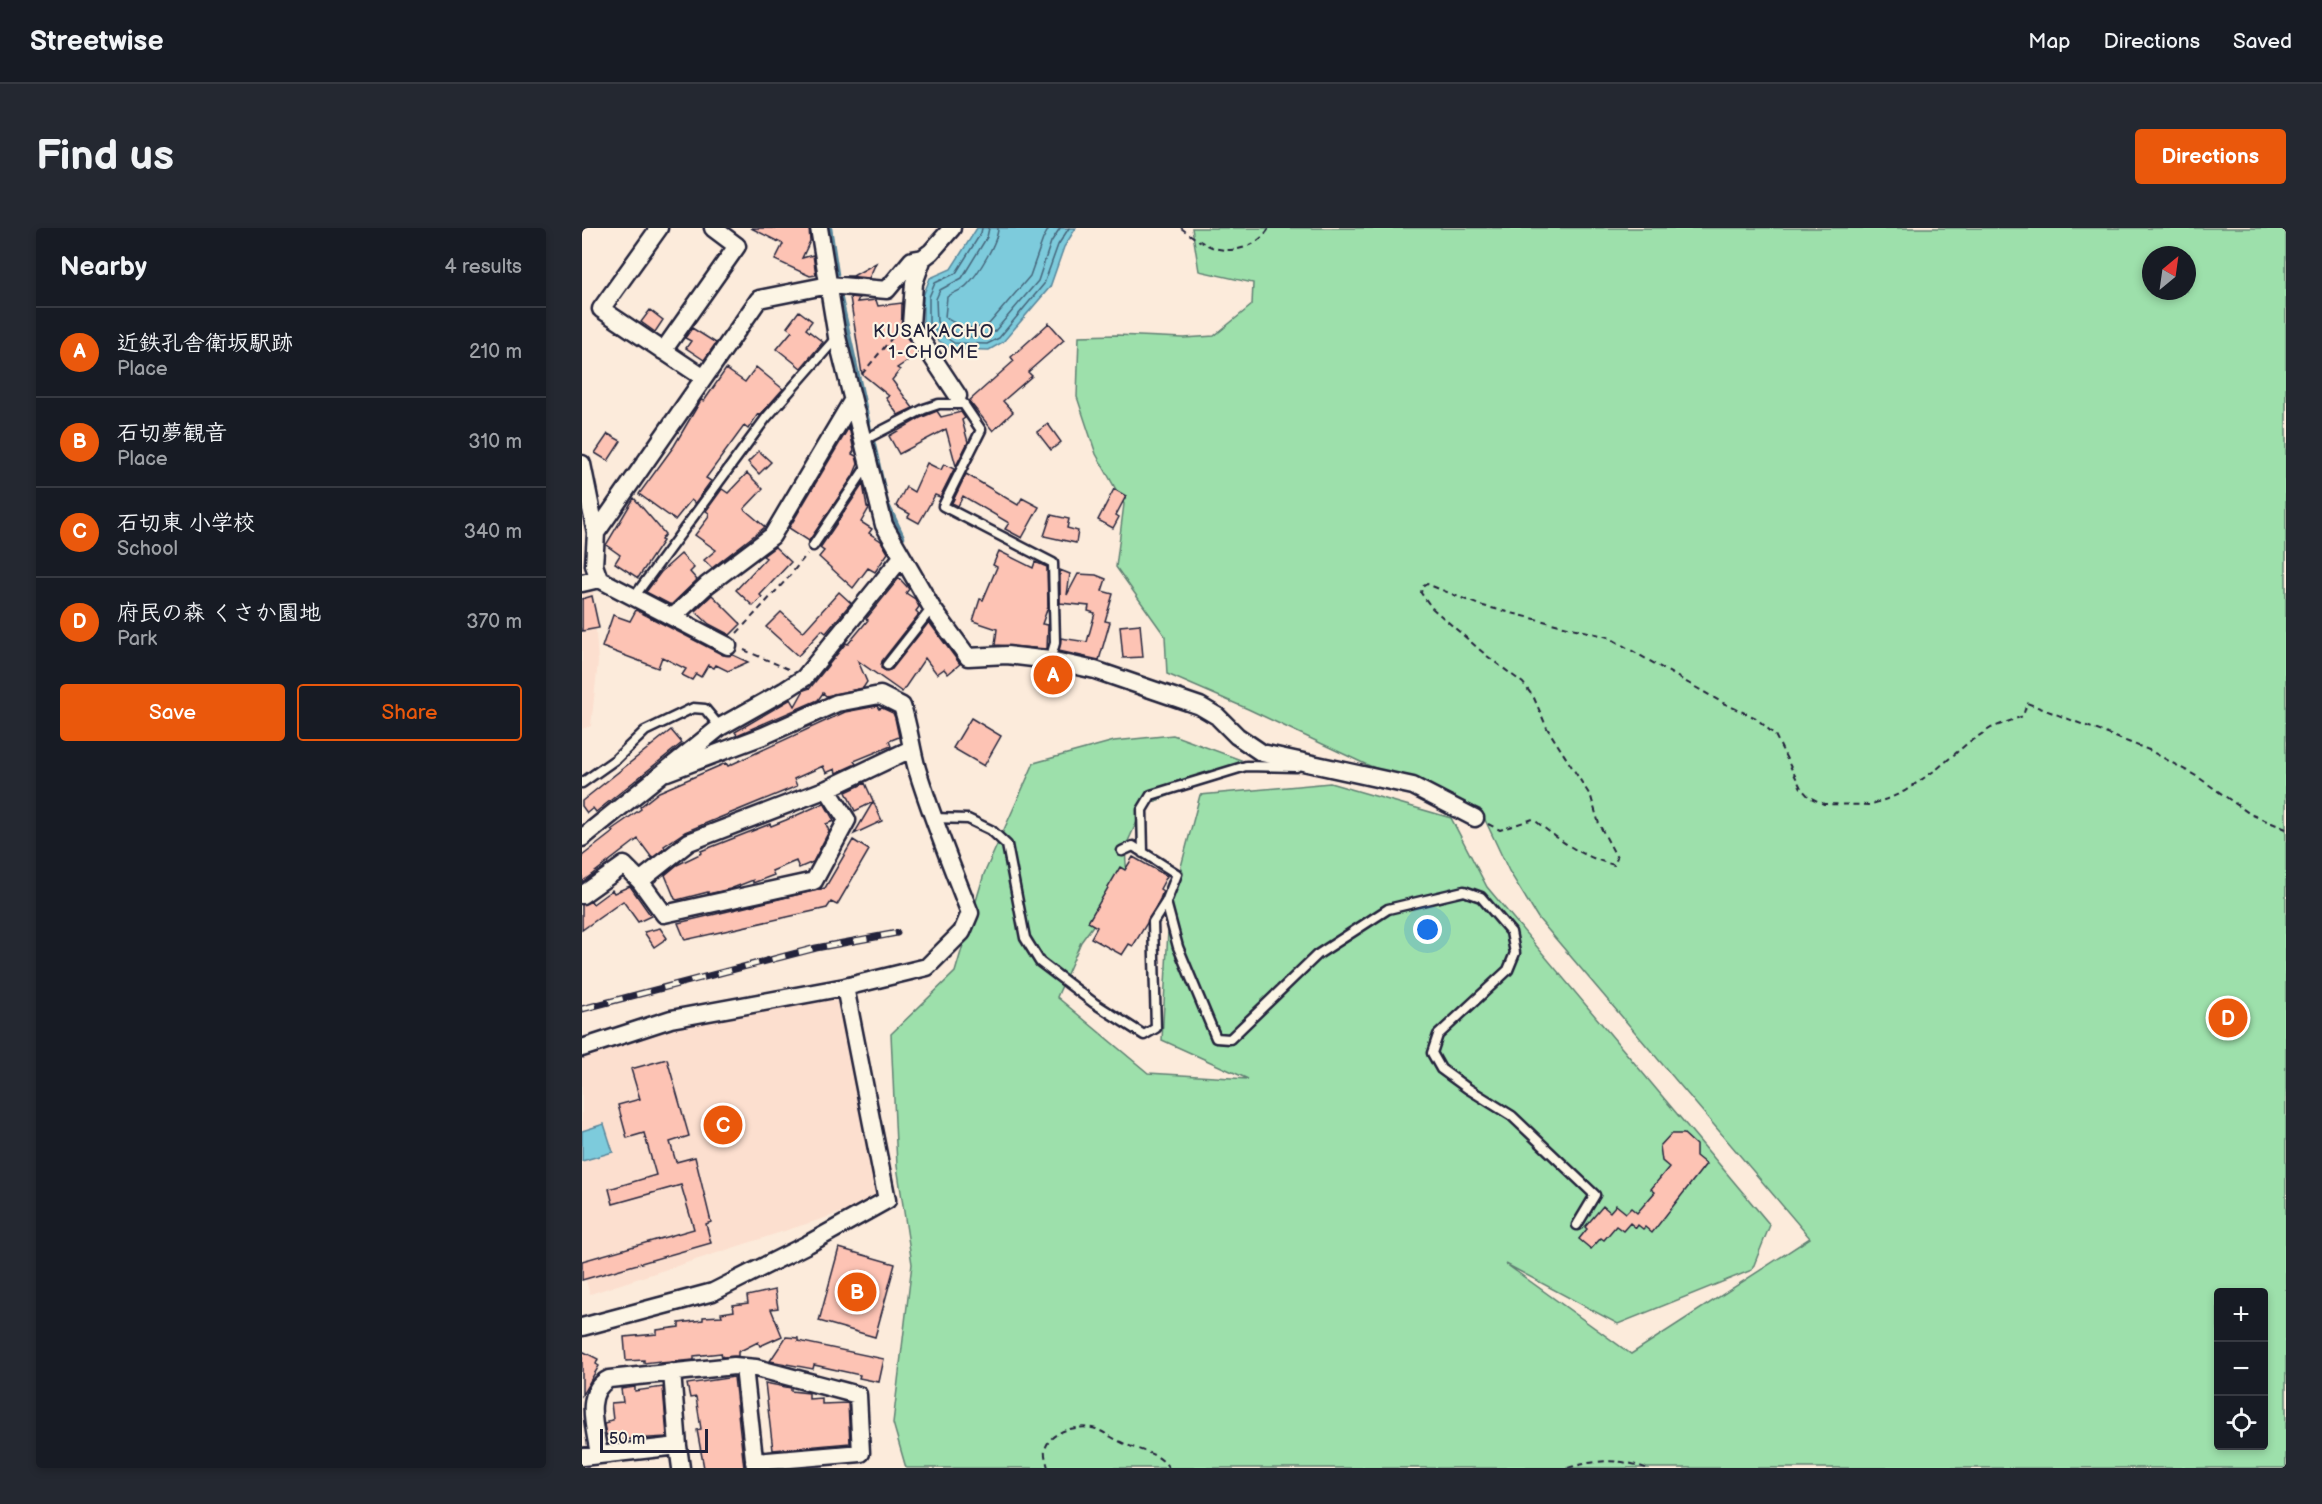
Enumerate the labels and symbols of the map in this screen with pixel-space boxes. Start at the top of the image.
north arrow [2142,246,2196,300]
district label: KUSAKACHO 1-CHOME [873,321,995,363]
pin: A [1034,652,1072,698]
your location [1413,915,1442,944]
pin: D [2208,996,2248,1040]
pin: C [704,1102,742,1148]
pin: B [838,1270,876,1314]
scale bar [600,1426,708,1454]

